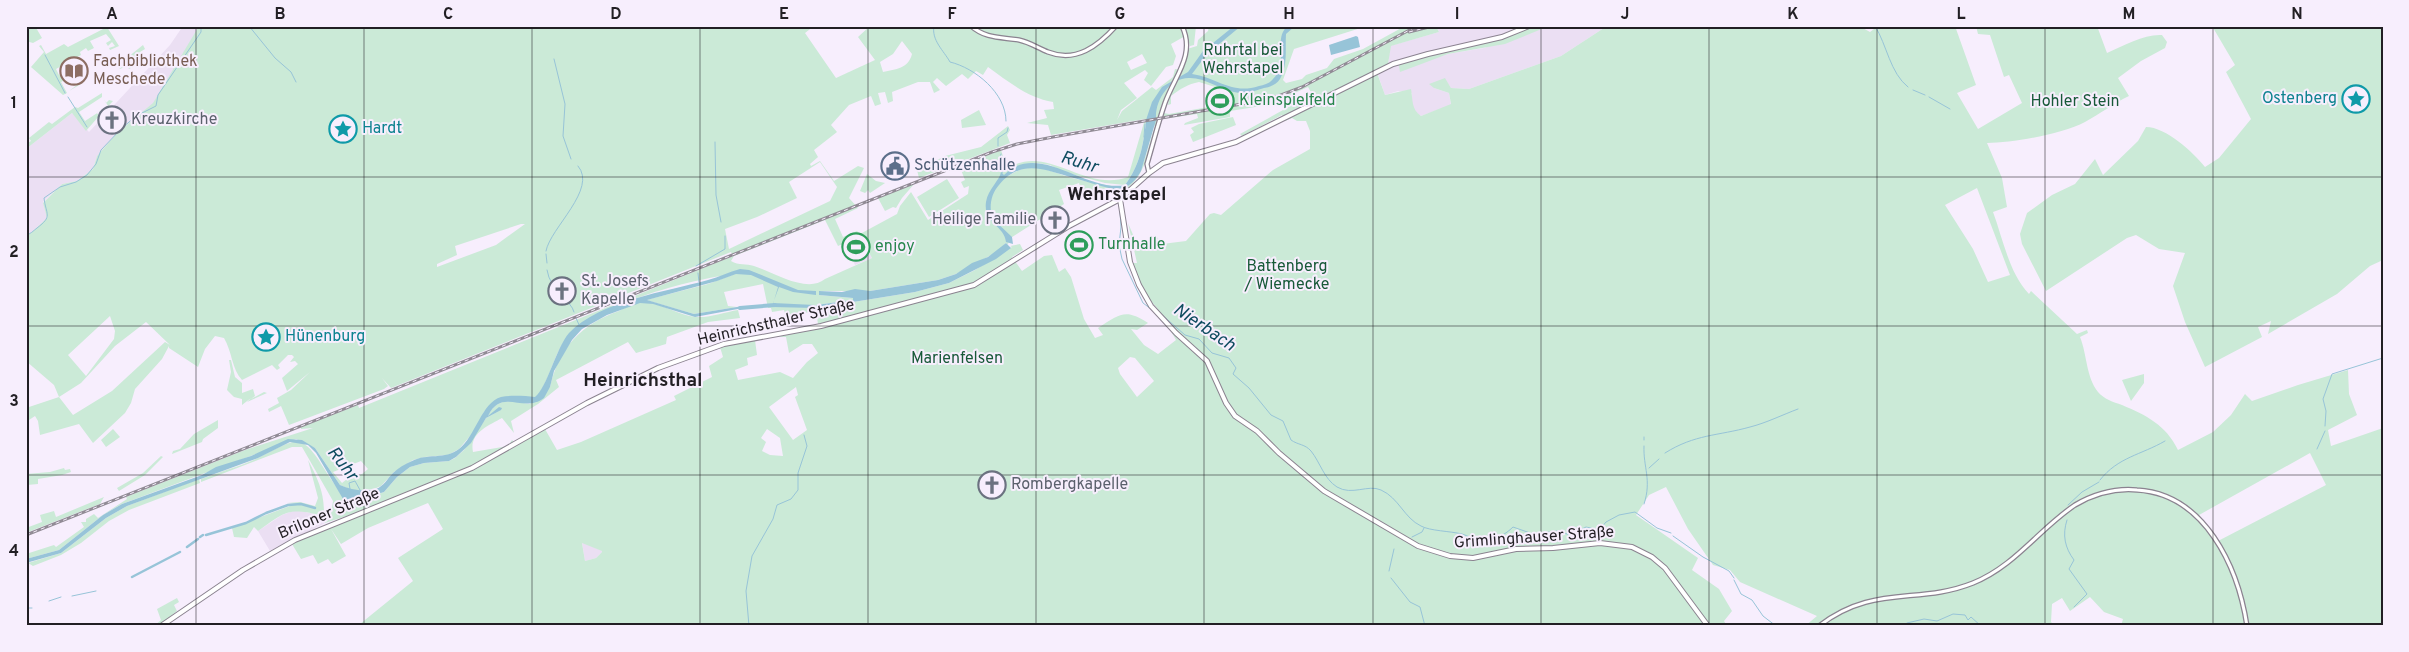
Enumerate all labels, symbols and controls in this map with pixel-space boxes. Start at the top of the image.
text: A [106,5,118,25]
text: B [274,5,286,25]
text: C [443,5,453,25]
text: D [610,5,622,25]
text: E [779,5,789,25]
text: F [947,5,957,25]
text: G [1115,5,1125,25]
text: H [1283,5,1295,25]
text: I [1455,5,1459,25]
text: J [1621,5,1629,25]
text: K [1787,5,1799,25]
text: L [1956,5,1966,25]
text: M [2123,5,2135,25]
text: N [2291,5,2303,25]
park label: Ruhrtal bei Wehrstapel [1203,41,1283,79]
place label: Fachbibliothek Meschede [93,52,198,90]
library icon: Fachbibliothek Meschede [59,56,89,86]
place icon: Ostenberg [2341,84,2371,114]
sports icon: Kleinspielfeld [1205,86,1235,116]
place label: Ostenberg [2262,89,2337,109]
place label: Kleinspielfeld [1239,91,1336,111]
park label: Hohler Stein [2030,92,2120,112]
text: 1 [11,94,17,114]
church icon: Kreuzkirche [97,105,127,135]
place label: Kreuzkirche [131,110,217,130]
place icon: Hardt [328,114,358,144]
place label: Hardt [362,119,402,139]
water label: Ruhr [1058,146,1102,180]
public building icon: Schützenhalle [880,151,910,181]
place label: Schützenhalle [914,156,1015,176]
district label: Wehrstapel [1067,183,1167,207]
church icon: Heilige Familie [1040,205,1070,235]
place label: Heilige Familie [932,210,1036,230]
sports icon: Turnhalle [1064,230,1094,260]
sports icon: enjoy [841,232,871,262]
place label: Turnhalle [1098,235,1165,255]
place label: enjoy [875,237,915,257]
text: 2 [9,243,19,263]
park label: Battenberg / Wiemecke [1244,257,1329,295]
place label: St. Josefs Kapelle [581,272,649,310]
church icon: St. Josefs Kapelle [547,276,577,306]
street label: Heinrichsthaler Straße [696,295,856,351]
water label: Nierbach [1168,299,1240,357]
place icon: Hünenburg [251,322,281,352]
place label: Hünenburg [285,327,365,347]
park label: Marienfelsen [911,349,1003,369]
district label: Heinrichsthal [583,369,703,393]
text: 3 [9,392,19,412]
water label: Ruhr [321,442,364,488]
church icon: Rombergkapelle [977,470,1007,500]
place label: Rombergkapelle [1011,475,1128,495]
street label: Briloner Straße [275,484,383,544]
street label: Grimlinghauser Straße [1453,522,1615,554]
text: 4 [9,542,19,562]

